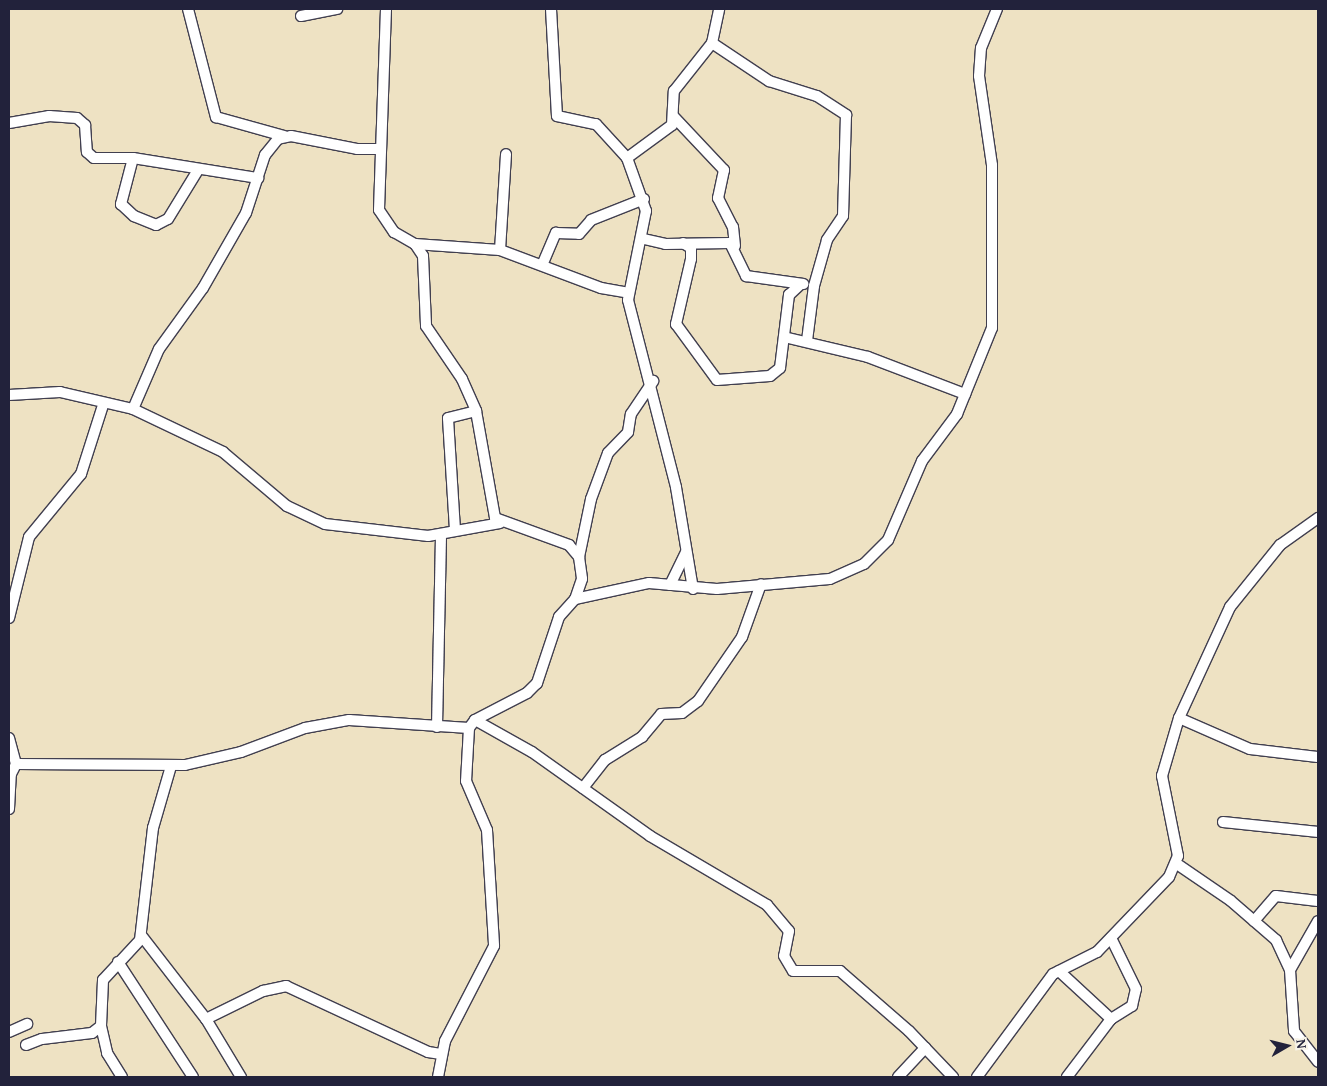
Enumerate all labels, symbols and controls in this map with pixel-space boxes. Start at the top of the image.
north arrow [1262,1021,1312,1071]
text: N [1291,1038,1312,1050]

